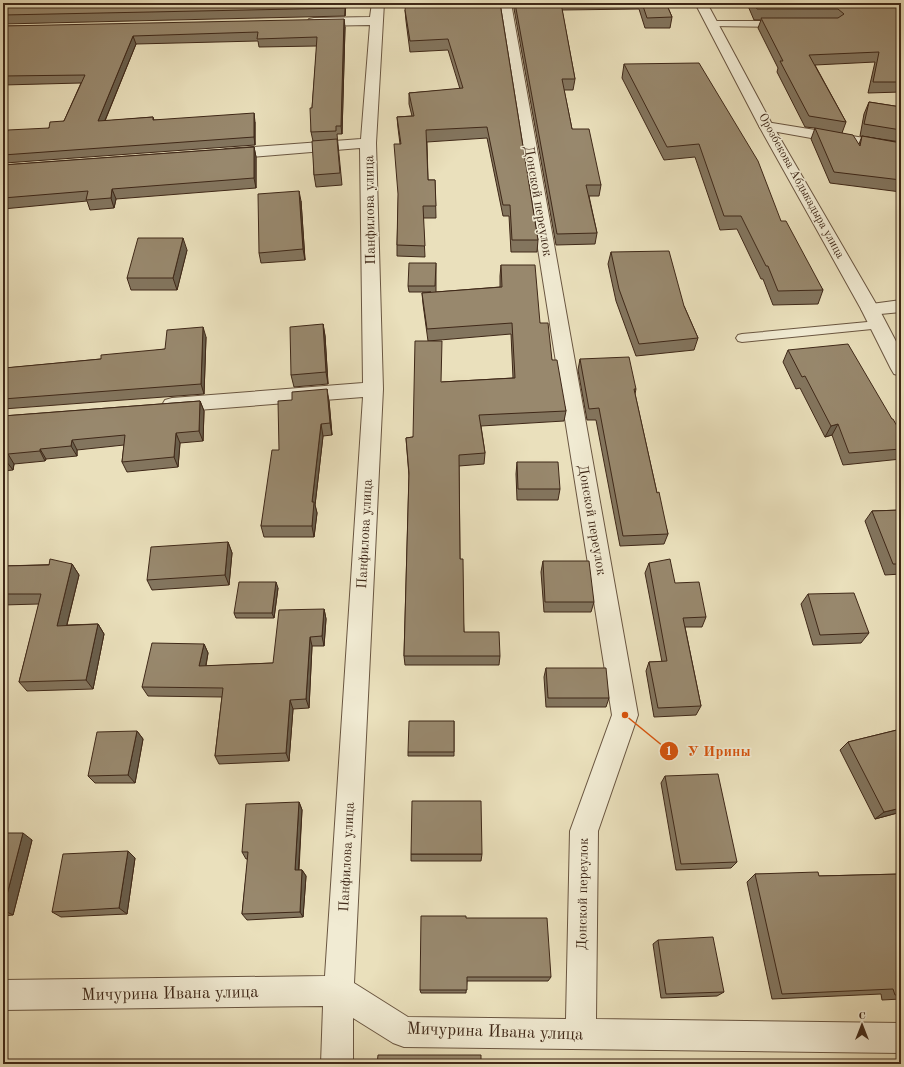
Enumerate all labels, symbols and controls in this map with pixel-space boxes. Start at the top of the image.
street label: Орозбекова Абдыкадыра улица [756,111,846,261]
street label: Донской переулок [521,145,555,257]
street label: Панфилова улица [362,155,379,265]
street label: Донской переулок [575,464,609,576]
street label: Панфилова улица [355,479,376,589]
callout: У Ирины [659,737,759,764]
text: У Ирины [687,745,751,760]
text: 1 [666,746,672,758]
street label: Панфилова улица [337,802,358,912]
street label: Донской переулок [575,838,591,950]
street label: Мичурина Ивана улица [81,984,259,1004]
north arrow [842,1005,882,1045]
text: С [858,1011,866,1022]
street label: Мичурина Ивана улица [406,1020,584,1044]

